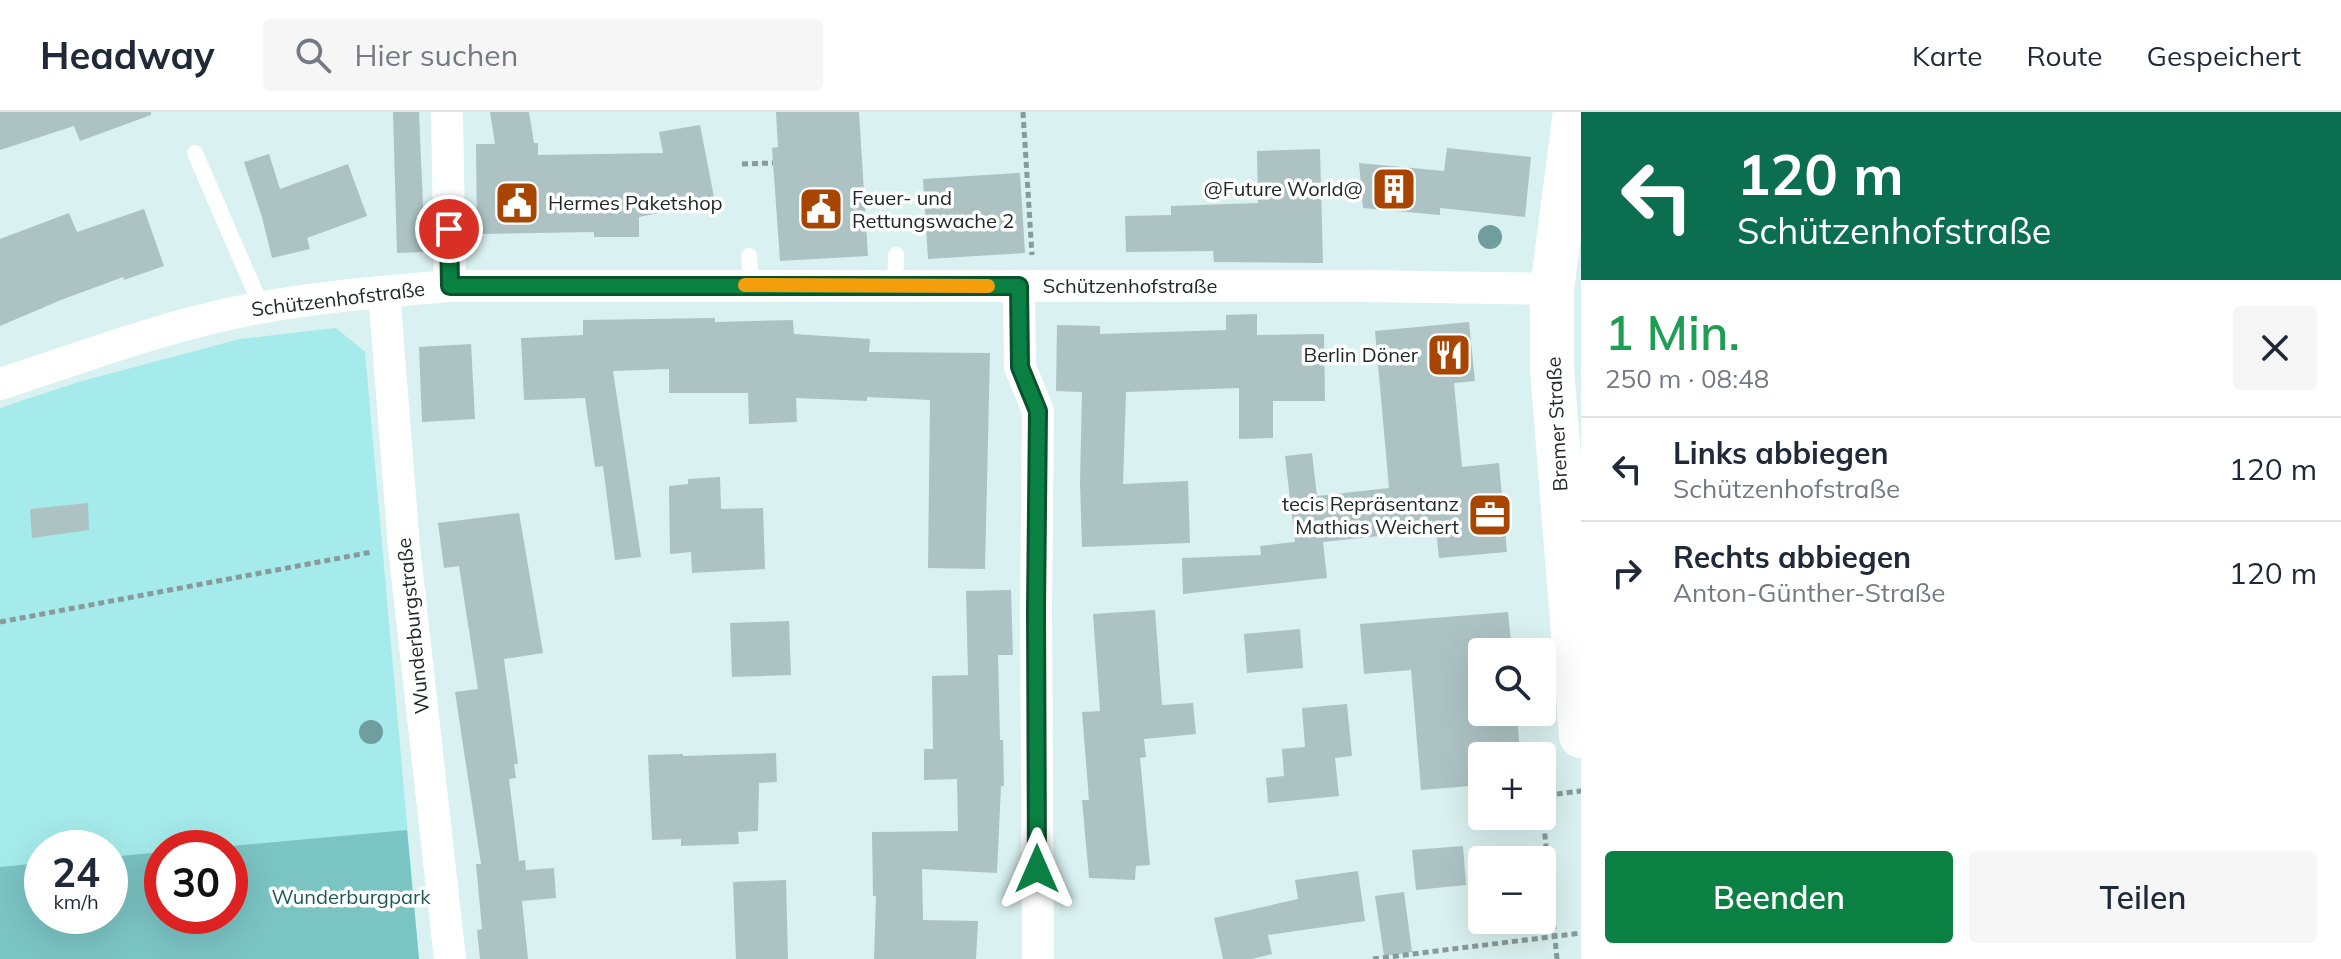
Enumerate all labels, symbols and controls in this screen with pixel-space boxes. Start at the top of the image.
search box [263,19,823,91]
text: Headway [40,31,215,79]
icon: search [291,33,335,77]
text: Hier suchen [355,36,518,74]
text: Karte [1912,38,1982,73]
text: Route [2026,38,2103,73]
text: Gespeichert [2147,38,2301,73]
text: 120 m [1737,139,1904,209]
icon: left [1605,144,1709,248]
building icon: @Future World@ [1370,165,1418,213]
place label: @Future World@ [1203,176,1363,201]
public building icon: Hermes Paketshop [493,179,541,227]
public building icon: Feuer- und Rettungswache 2 [797,185,845,233]
place label: Feuer- und Rettungswache 2 [852,185,1014,233]
place label: Hermes Paketshop [548,190,723,215]
pin [415,195,483,263]
icon: arrive [427,207,471,251]
text: Schützenhofstraße [1737,208,2051,253]
street label: Schützenhofstraße [1043,273,1217,298]
street label: Schützenhofstraße [250,275,426,322]
text: 1 Min. [1605,302,1740,362]
button: close [2233,306,2317,390]
restaurant icon: Berlin Döner [1425,331,1473,379]
place label: Berlin Döner [1304,342,1419,367]
street label: Bremer Straße [1540,356,1573,492]
text: 250 m · 08:48 [1605,362,1769,395]
text: Links abbiegen [1673,434,1889,472]
icon: left [1605,447,1649,491]
text: 120 m [2229,450,2317,488]
text: Schützenhofstraße [1673,472,1900,505]
place label: tecis Repräsentanz Mathias Weichert [1282,491,1459,539]
office icon: tecis Repräsentanz Mathias Weichert [1466,491,1514,539]
street label: Wunderburgstraße [391,537,434,715]
text: Rechts abbiegen [1673,538,1911,576]
icon: right [1605,551,1649,595]
text: 120 m [2229,554,2317,592]
text: Anton-Günther-Straße [1673,576,1946,609]
map controls [1468,638,1556,934]
button: search [1468,638,1556,726]
button: + [1468,742,1556,830]
position arrow [995,827,1079,911]
speed limit sign: 30 [144,830,248,934]
button: − [1468,846,1556,934]
text: 24 [52,847,100,897]
button: Beenden [1605,851,1953,943]
button: Teilen [1969,851,2317,943]
park label: Wunderburgpark [272,884,431,909]
text: km/h [53,889,99,914]

